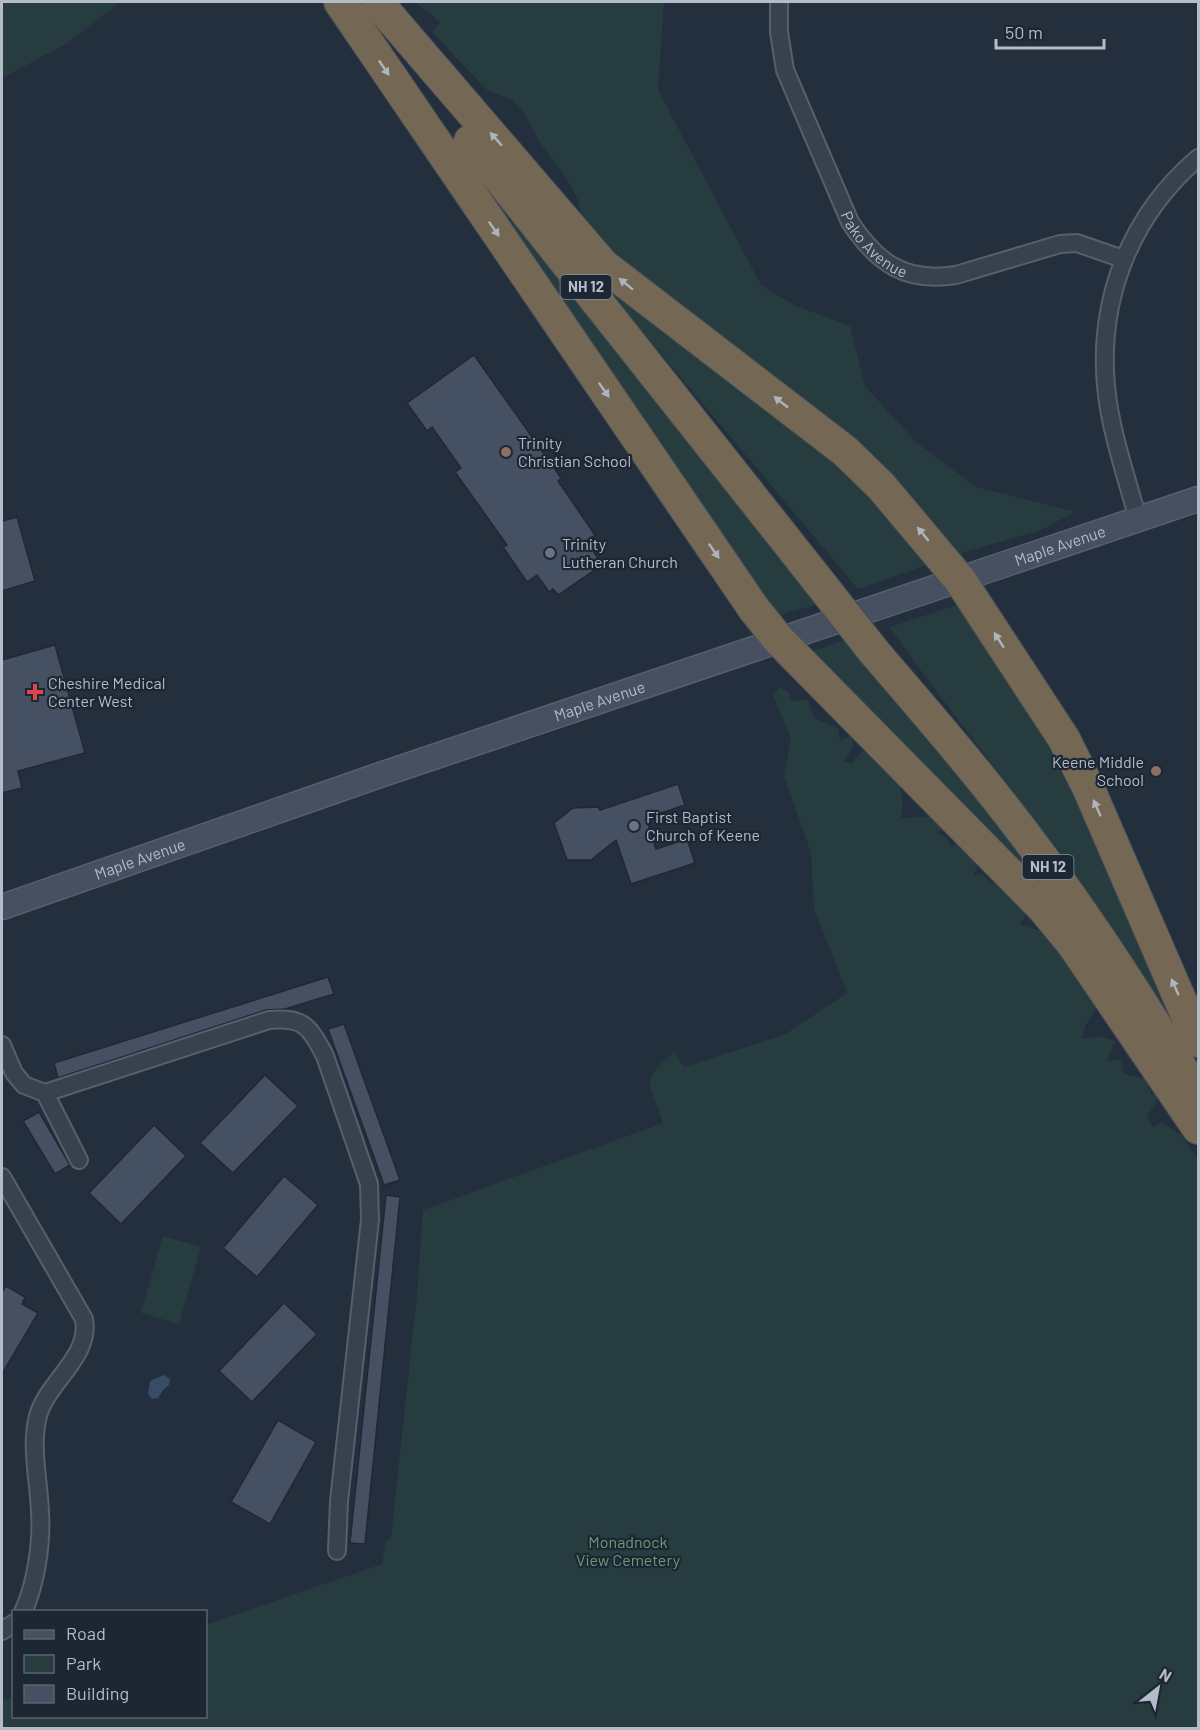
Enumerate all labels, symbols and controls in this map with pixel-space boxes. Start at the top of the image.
scale bar [996,12,1104,50]
text: 50 m [1005,21,1043,43]
one-way arrow [378,59,390,75]
one-way arrow [490,132,503,147]
street label: Pako Avenue [837,208,910,281]
one-way arrow [488,221,499,237]
road number: NH 12 [560,275,612,299]
one-way arrow [618,279,633,291]
one-way arrow [598,381,610,397]
one-way arrow [773,395,789,408]
place label: Trinity Christian School [518,433,631,470]
marker: Trinity Christian School [499,445,513,459]
street label: Maple Avenue [1012,521,1108,569]
one-way arrow [917,526,930,542]
place label: Trinity Lutheran Church [562,534,678,571]
one-way arrow [708,543,719,559]
marker: Trinity Lutheran Church [543,546,557,560]
one-way arrow [994,632,1005,648]
place label: Cheshire Medical Center West [48,673,165,710]
street label: Maple Avenue [551,676,647,725]
marker: Cheshire Medical Center West [26,683,44,701]
place label: Keene Middle School [1052,752,1144,789]
marker: Keene Middle School [1149,764,1163,778]
one-way arrow [1092,799,1102,817]
place label: First Baptist Church of Keene [646,807,760,844]
marker: First Baptist Church of Keene [627,819,641,833]
street label: Maple Avenue [92,834,188,883]
road number: NH 12 [1022,855,1074,879]
one-way arrow [1170,978,1179,996]
park label: Monadnock View Cemetery [576,1532,681,1569]
legend [12,1610,207,1718]
text: Road [66,1622,106,1644]
text: Park [66,1652,101,1674]
north arrow [1128,1658,1188,1718]
text: N [1157,1664,1175,1686]
text: Building [66,1682,129,1704]

